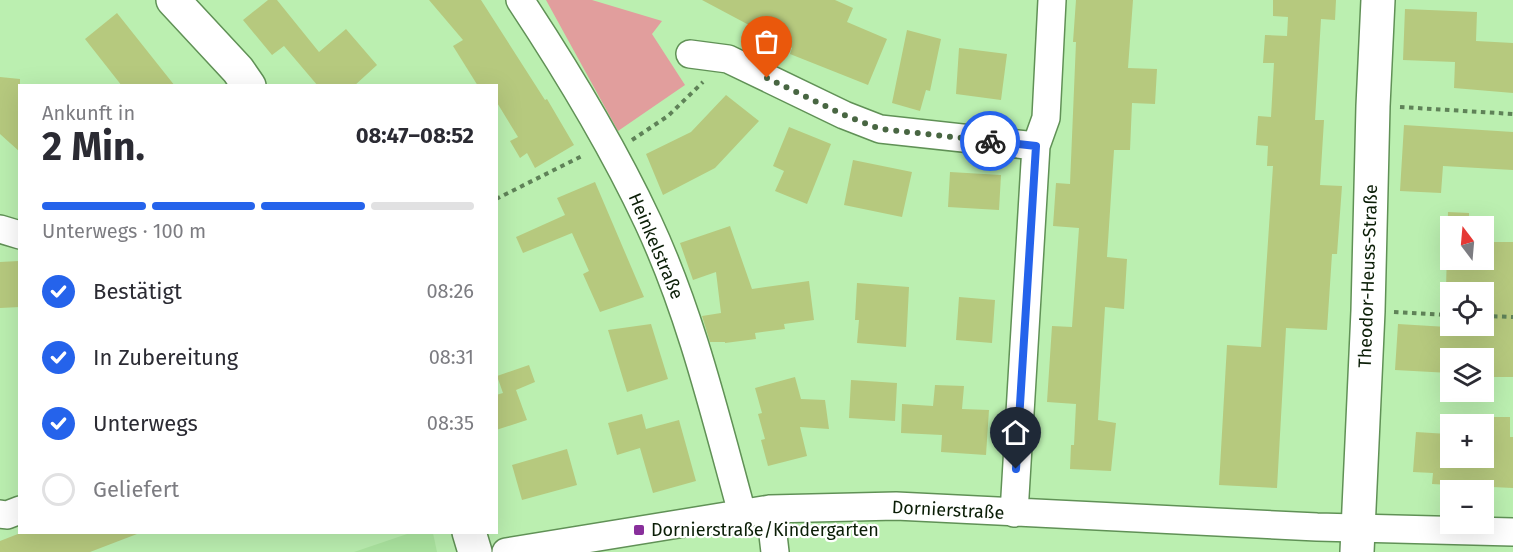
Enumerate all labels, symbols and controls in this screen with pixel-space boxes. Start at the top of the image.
pin [741,16,792,78]
icon: bag [750,25,783,58]
text: Ankunft in [42,101,135,125]
courier [960,111,1020,171]
text: 08:47–08:52 [356,122,474,149]
text: 2 Min. [42,124,145,170]
icon: bike [974,125,1007,158]
street label: Theodor-Heuss-Straße [1354,184,1382,368]
street label: Heinkelstraße [624,190,688,302]
north arrow [1440,216,1494,270]
map controls [1440,216,1494,534]
text: Unterwegs · 100 m [42,219,206,243]
icon: check [42,275,75,308]
text: Bestätigt [93,278,182,305]
text: 08:26 [426,279,474,303]
button: locate [1440,282,1494,336]
icon: check [42,341,75,374]
text: In Zubereitung [93,344,238,371]
text: 08:31 [429,345,474,369]
button: layers [1440,348,1494,402]
icon: check [42,407,75,440]
pin [990,407,1041,469]
text: Unterwegs [93,410,198,437]
text: 08:35 [427,411,474,435]
button: + [1440,414,1494,468]
icon: home [999,416,1032,449]
text: Geliefert [93,476,179,503]
button: − [1440,480,1494,534]
street label: Dornierstraße [891,496,1005,524]
place label: Dornierstraße/Kindergarten [651,519,879,541]
marker: Dornierstraße/Kindergarten [632,523,646,537]

